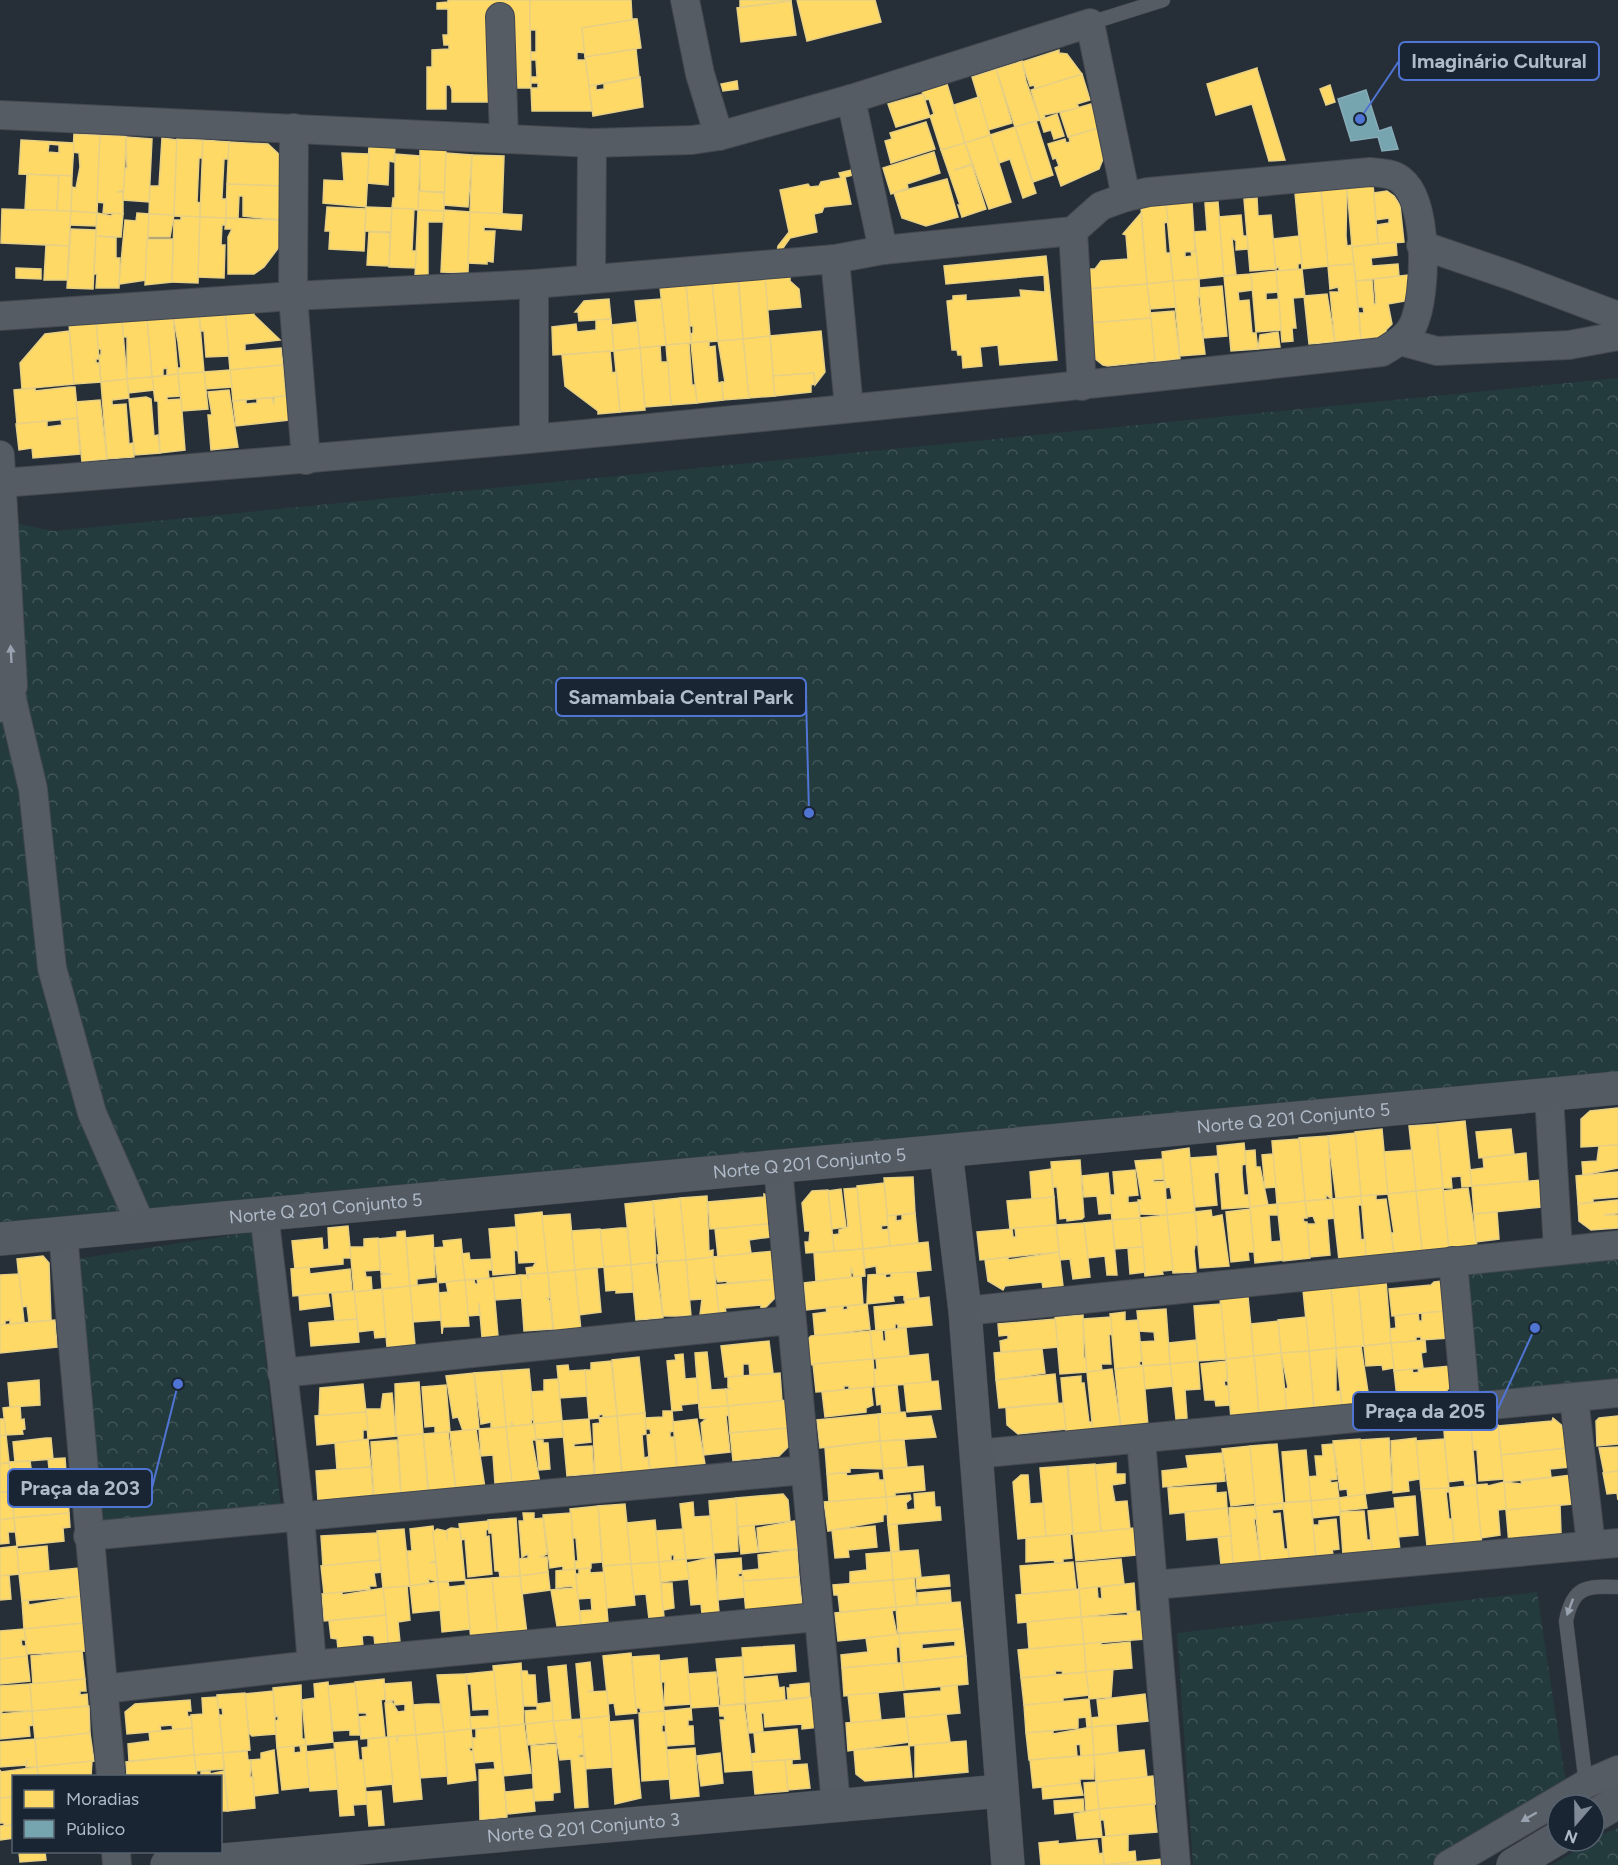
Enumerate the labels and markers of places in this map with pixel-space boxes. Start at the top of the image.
callout: Imaginário Cultural [1399,42,1599,80]
callout: Samambaia Central Park [556,678,806,716]
callout: Praça da 205 [1353,1392,1497,1430]
callout: Praça da 203 [8,1469,152,1507]

